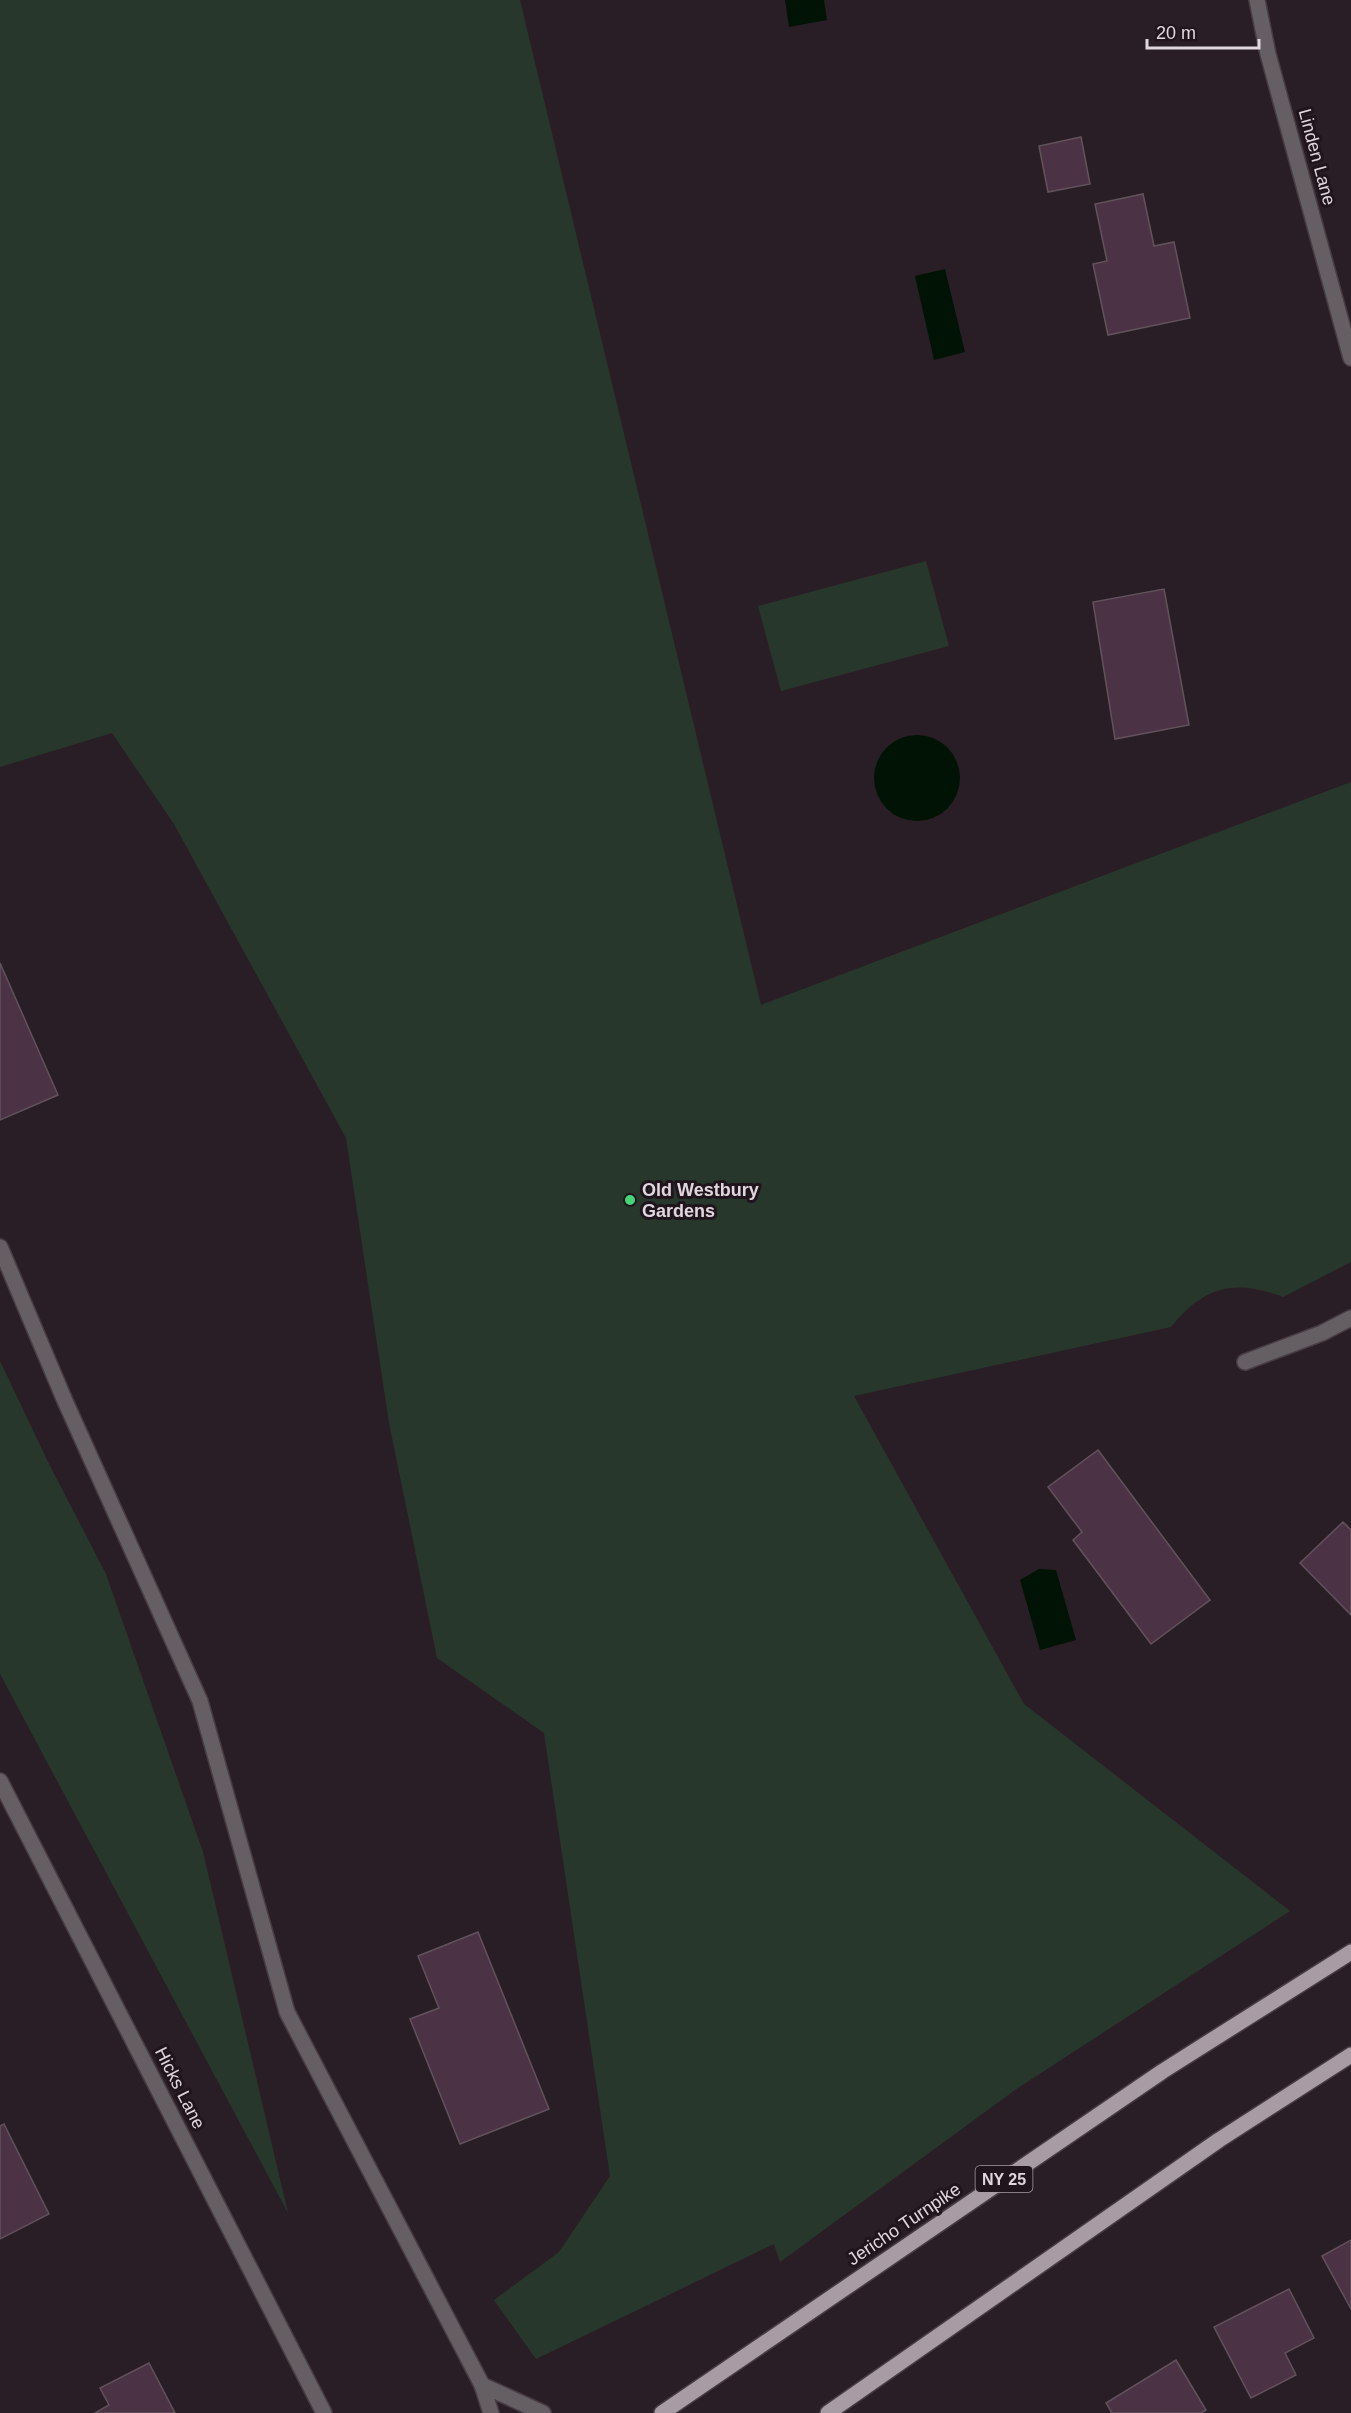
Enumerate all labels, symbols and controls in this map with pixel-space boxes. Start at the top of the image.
scale bar [1147,12,1260,50]
text: 20 m [1156,23,1196,43]
street label: Linden Lane [1295,107,1339,207]
place label: Old Westbury Gardens [642,1180,759,1221]
marker: Old Westbury Gardens [623,1193,637,1207]
street label: Hicks Lane [151,2044,209,2132]
road number: NY 25 [976,2166,1032,2192]
street label: Jericho Turnpike [844,2179,964,2269]

